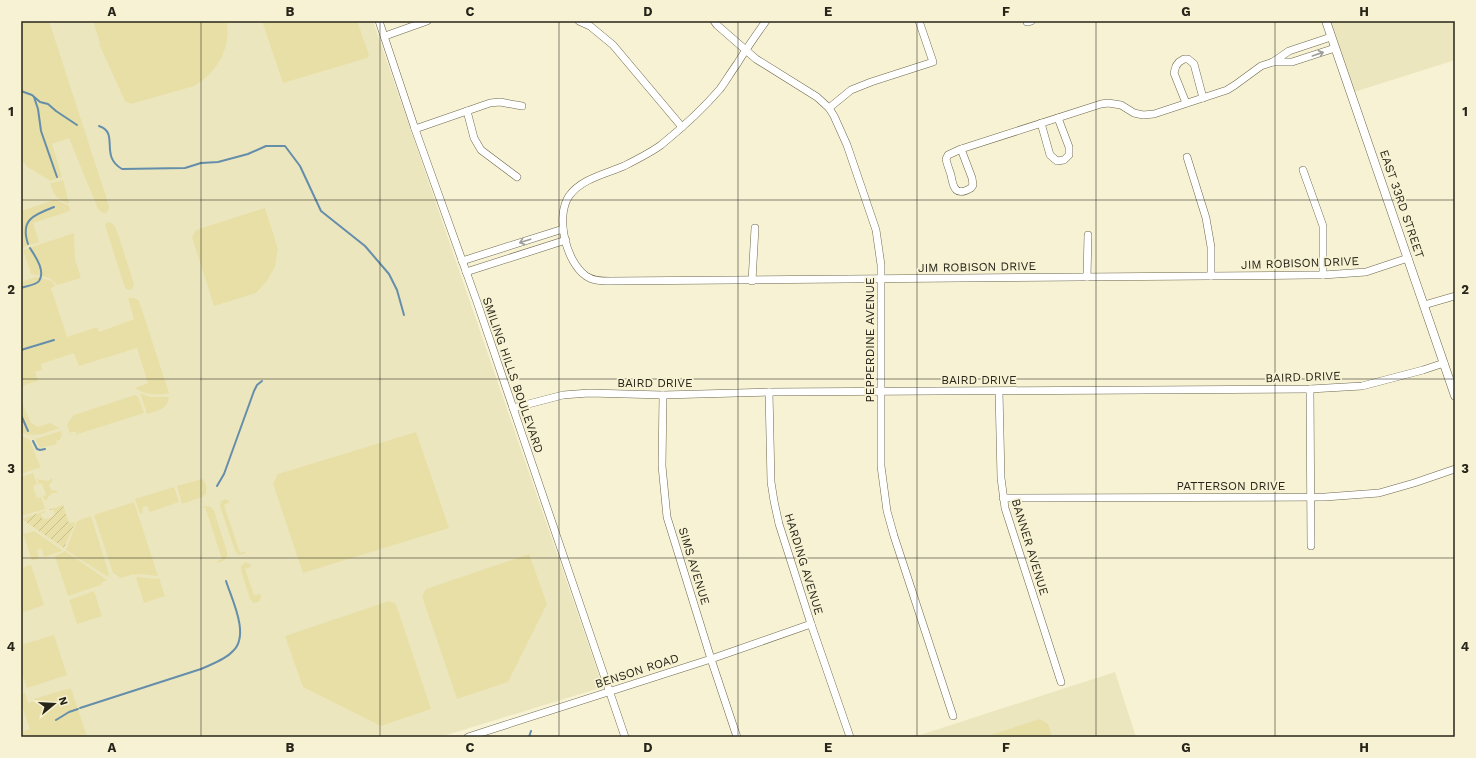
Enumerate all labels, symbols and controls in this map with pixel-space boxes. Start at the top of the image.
text: A [108,4,117,19]
text: B [286,4,295,19]
text: C [466,4,475,19]
text: D [643,4,653,19]
text: E [824,4,832,19]
text: F [1002,4,1010,19]
text: G [1181,4,1191,19]
text: H [1359,4,1369,19]
one-way arrow [1311,49,1323,57]
text: 1 [8,104,14,119]
text: 1 [1462,104,1468,119]
street label: EAST 33RD STREET [1377,148,1427,260]
one-way arrow [519,238,532,245]
street label: JIM ROBISON DRIVE [1241,254,1360,272]
street label: JIM ROBISON DRIVE [918,259,1037,275]
street label: PEPPERDINE AVENUE [863,277,877,403]
text: 2 [7,282,15,297]
text: 2 [1461,282,1469,297]
street label: SMILING HILLS BOULEVARD [480,295,546,455]
street label: BAIRD DRIVE [1265,369,1341,385]
street label: BAIRD DRIVE [941,373,1017,387]
street label: BAIRD DRIVE [617,376,693,390]
text: 3 [7,461,15,476]
text: 3 [1461,461,1469,476]
street label: PATTERSON DRIVE [1177,479,1286,493]
street label: BANNER AVENUE [1009,497,1051,597]
street label: HARDING AVENUE [782,511,826,617]
street label: SIMS AVENUE [676,526,713,607]
text: 4 [7,639,16,654]
text: 4 [1461,639,1470,654]
street label: BENSON ROAD [593,651,681,691]
north arrow [34,684,74,724]
text: N [56,695,70,707]
text: A [108,740,117,755]
text: B [286,740,295,755]
text: C [466,740,475,755]
text: D [643,740,653,755]
text: E [824,740,832,755]
text: F [1002,740,1010,755]
text: G [1181,740,1191,755]
text: H [1359,740,1369,755]

